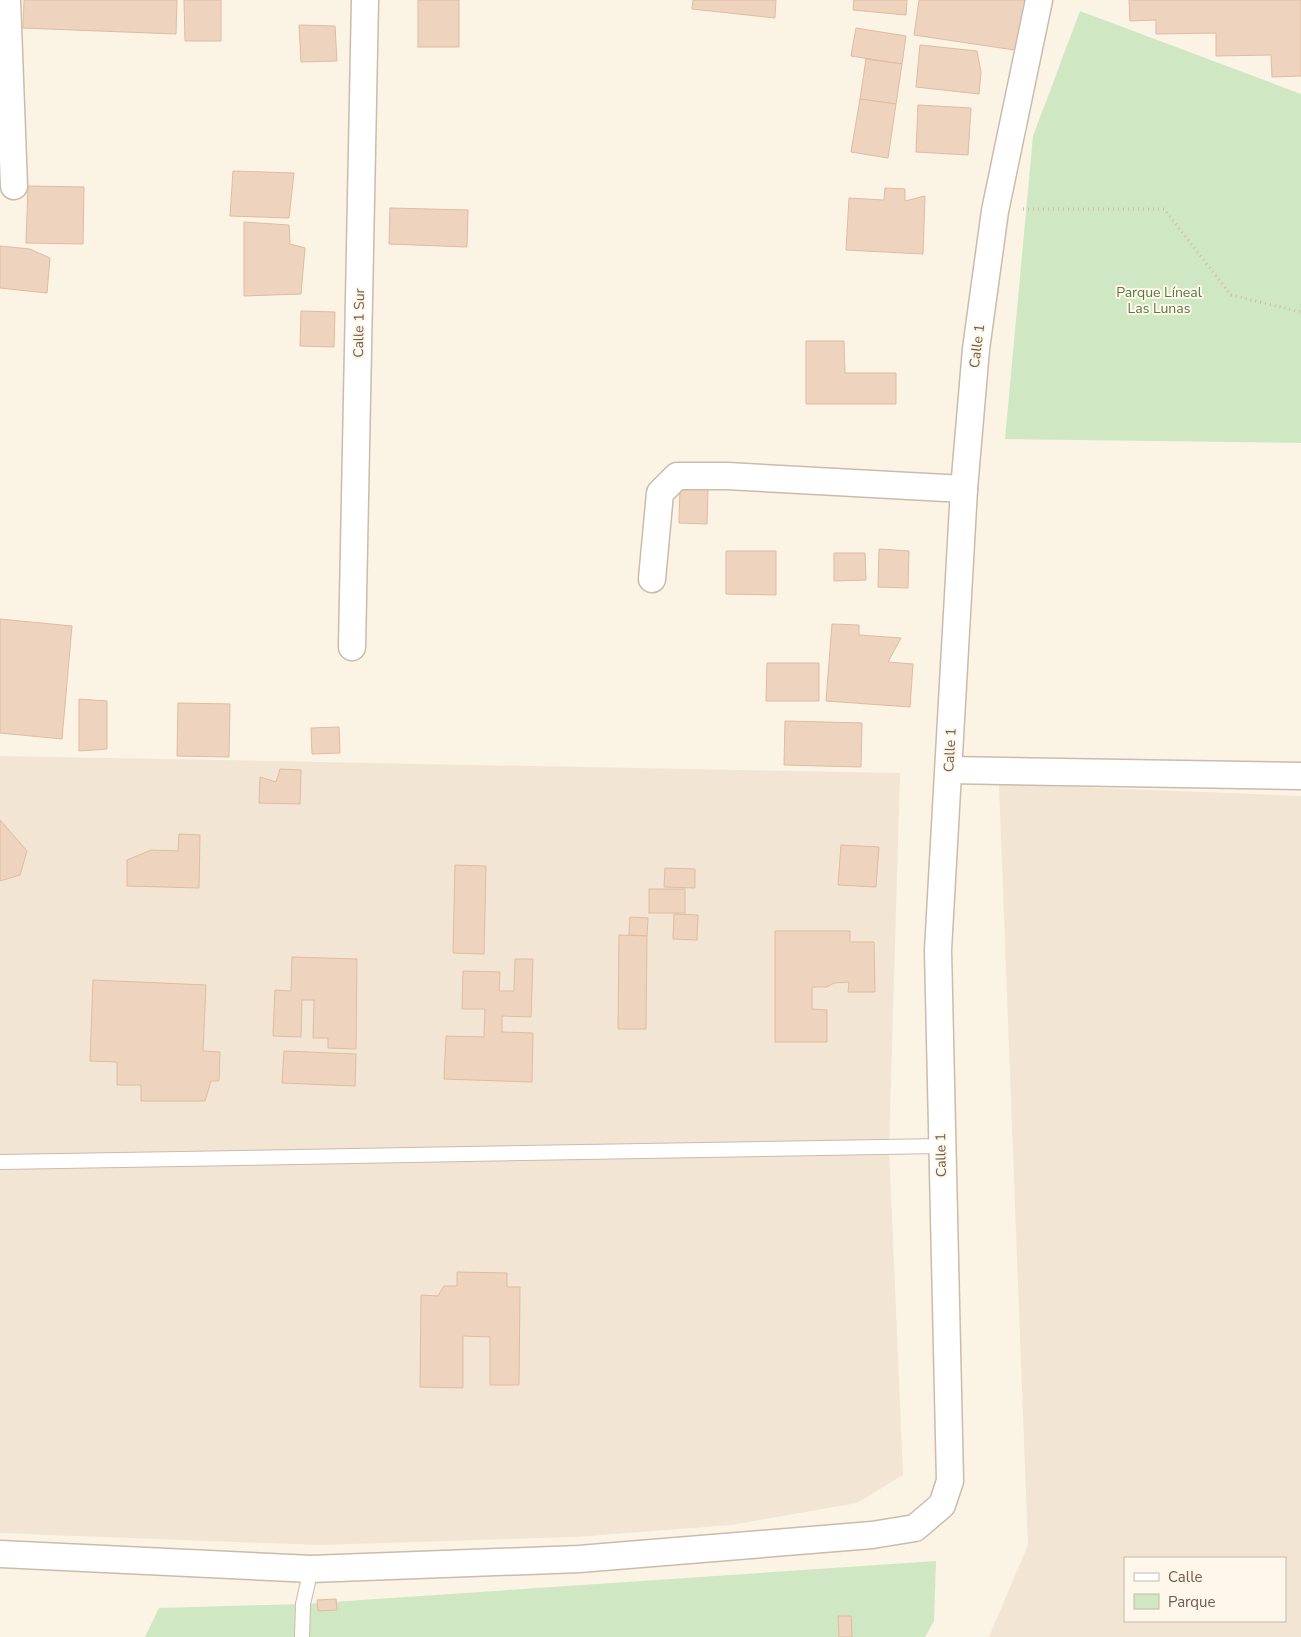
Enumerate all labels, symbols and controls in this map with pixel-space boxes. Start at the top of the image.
park label: Parque Líneal Las Lunas [1116,283,1203,318]
street label: Calle 1 Sur [349,288,369,358]
street label: Calle 1 [965,323,989,369]
street label: Calle 1 [939,727,961,773]
street label: Calle 1 [931,1133,951,1177]
legend [1124,1557,1286,1622]
text: Calle [1168,1567,1203,1587]
text: Parque [1168,1592,1216,1612]

